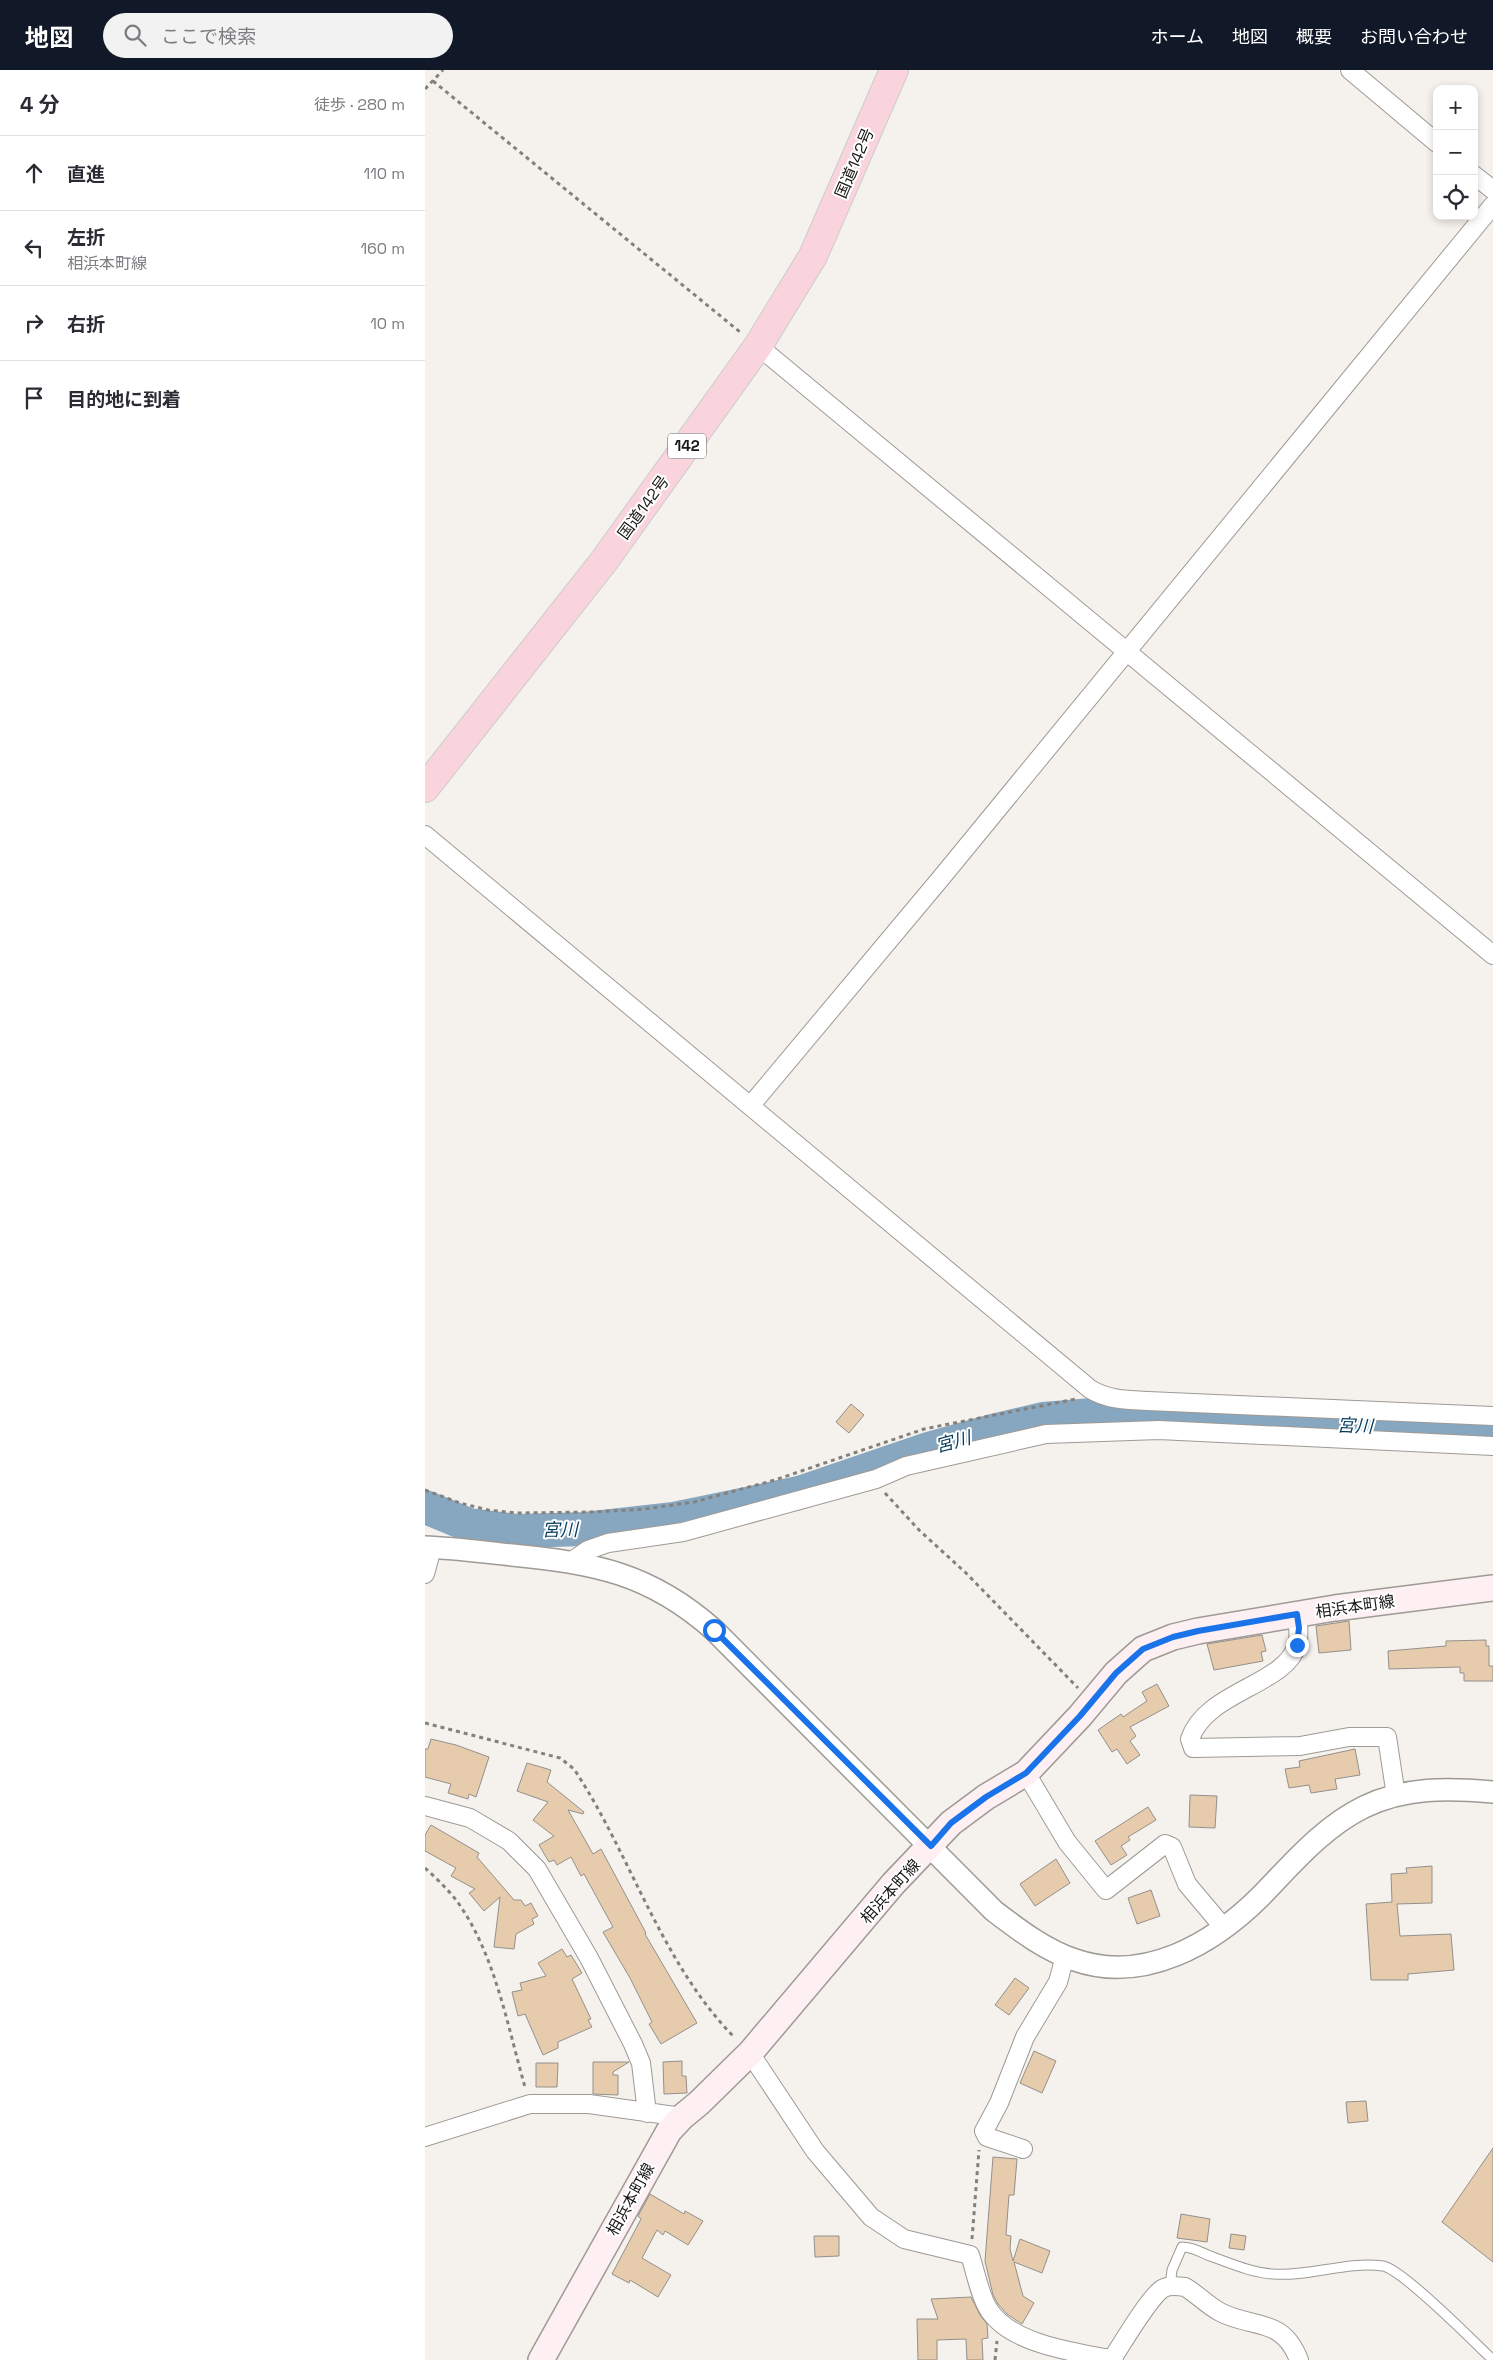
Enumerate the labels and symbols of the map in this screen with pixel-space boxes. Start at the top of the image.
street label: 国道142号 [830,125,879,202]
road number: 142 [668,434,706,458]
street label: 国道142号 [613,471,674,544]
water label: 宮川 [1337,1413,1375,1438]
water label: 宮川 [933,1425,975,1457]
water label: 宮川 [542,1518,580,1541]
street label: 相浜本町線 [1314,1591,1396,1622]
route start [703,1619,726,1642]
route end [1286,1634,1309,1657]
street label: 相浜本町線 [856,1855,925,1928]
street label: 相浜本町線 [602,2159,659,2239]

